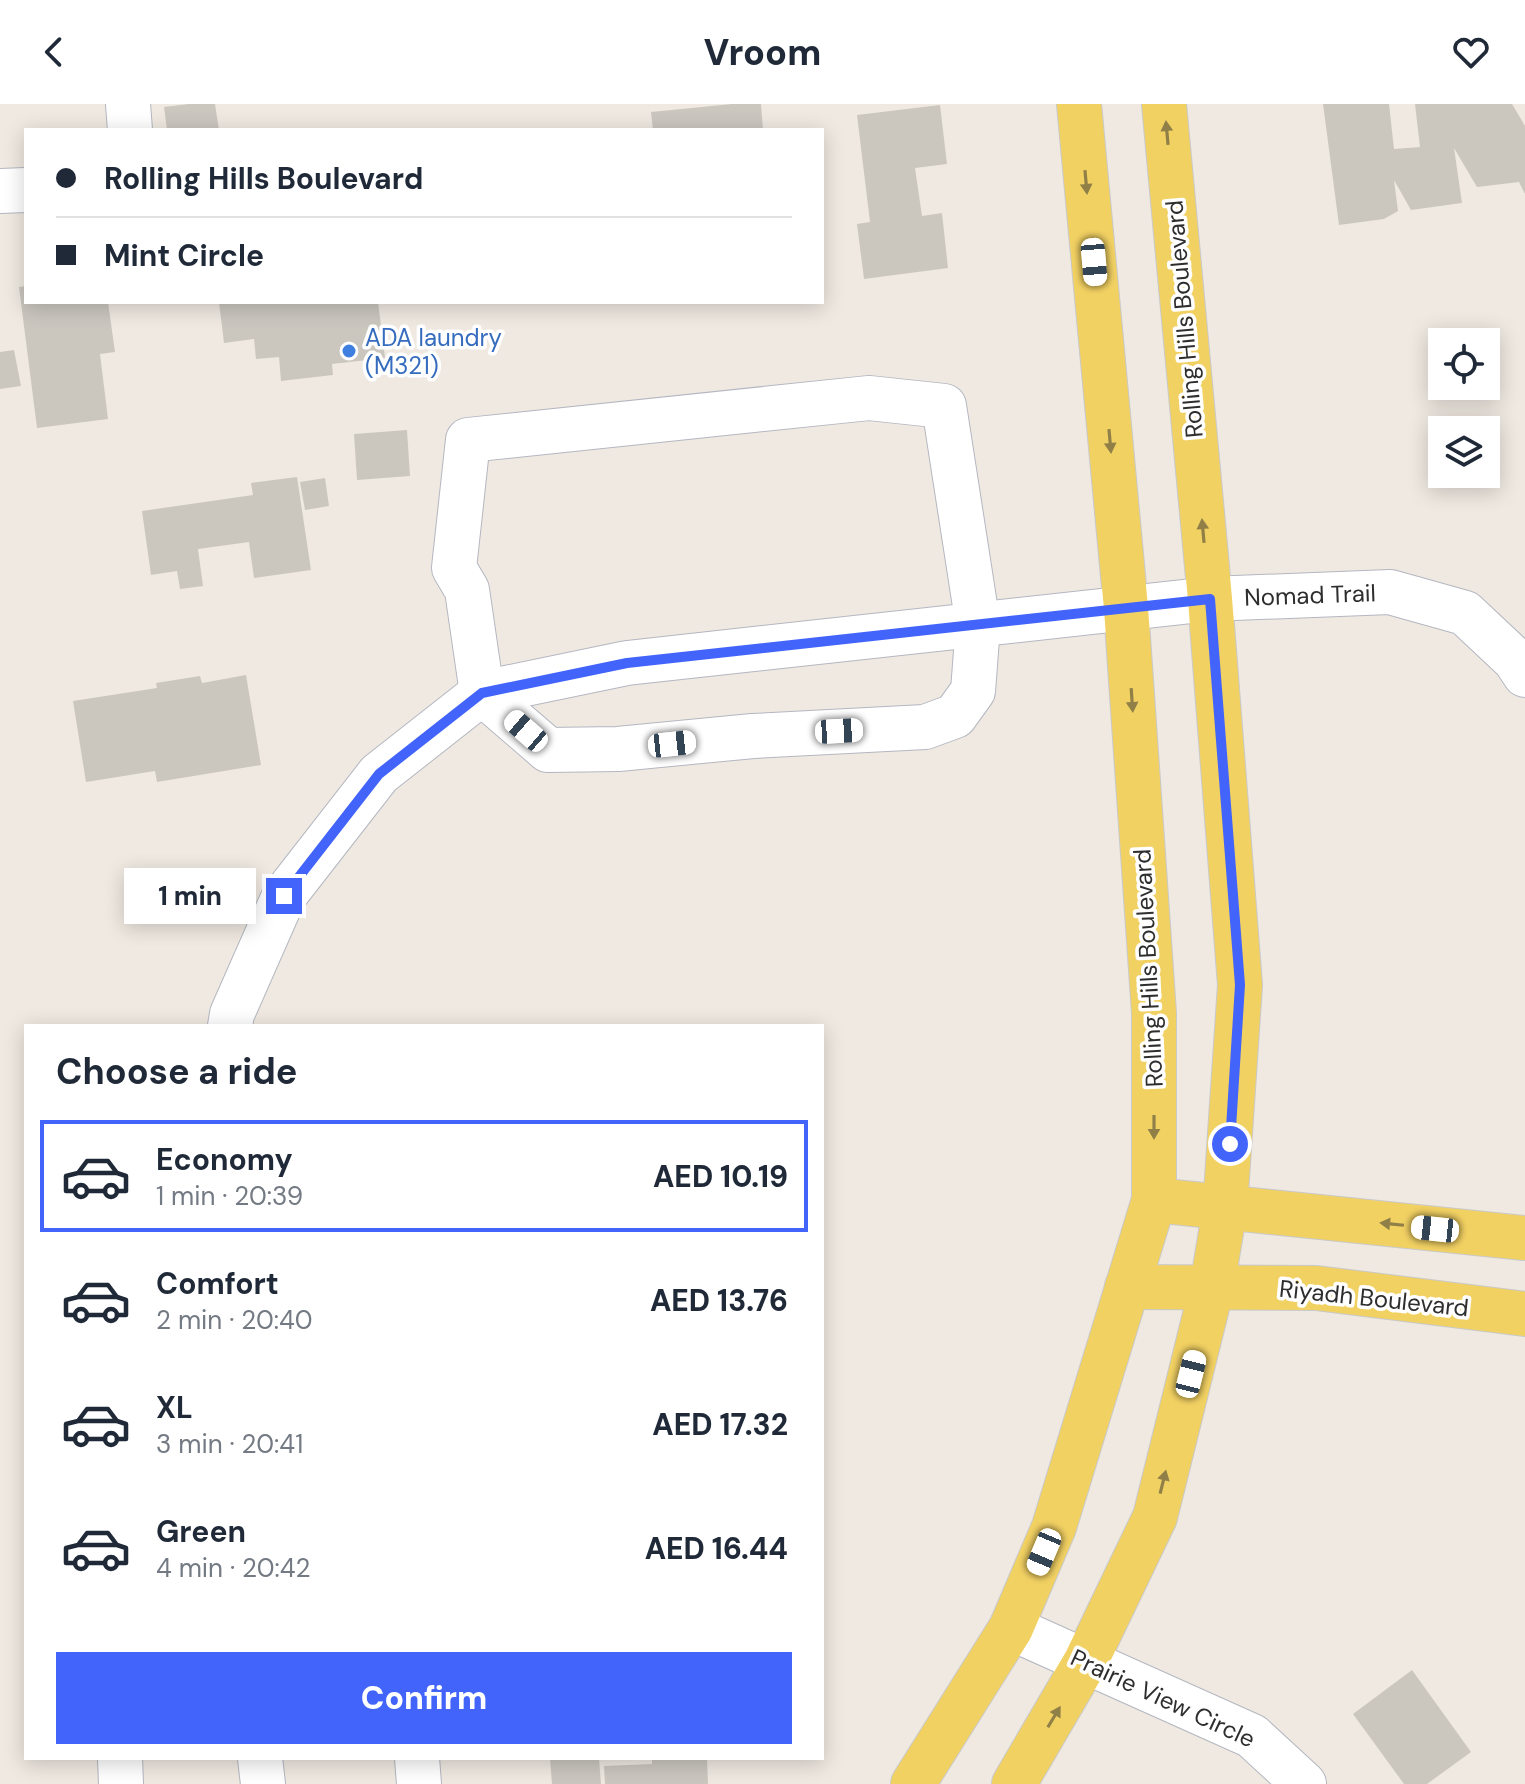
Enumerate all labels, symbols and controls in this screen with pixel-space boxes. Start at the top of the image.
text: Vroom [704,29,821,76]
icon: back [32,30,76,74]
icon: heart [1449,30,1493,74]
one-way arrow [1160,120,1173,145]
text: Rolling Hills Boulevard [104,159,423,198]
one-way arrow [1080,170,1093,195]
street label: Rolling Hills Boulevard [1158,199,1210,439]
text: Mint Circle [104,236,264,275]
car [1080,237,1108,287]
place label: ADA laundry (M321) [365,322,502,381]
map controls [1428,328,1500,488]
button: locate [1428,328,1500,400]
marker: ADA laundry (M321) [340,342,358,360]
button: layers [1428,416,1500,488]
one-way arrow [1104,428,1117,453]
one-way arrow [1197,518,1210,543]
street label: Nomad Trail [1244,577,1376,613]
one-way arrow [1126,688,1139,713]
car [500,706,552,756]
car [814,718,864,744]
car [647,730,697,758]
street label: Rolling Hills Boulevard [1126,848,1170,1088]
callout: 1 min [124,868,256,924]
route end [266,878,302,914]
text: 1 min [158,879,222,913]
text: Choose a ride [56,1048,297,1095]
one-way arrow [1148,1115,1160,1140]
route start [1212,1126,1248,1162]
icon: car [60,1140,132,1212]
text: Economy [156,1140,293,1179]
text: AED 10.19 [653,1157,788,1196]
text: 1 min · 20:39 [156,1179,303,1213]
car [1410,1215,1460,1243]
one-way arrow [1379,1218,1404,1231]
icon: car [60,1264,132,1336]
text: Comfort [156,1264,279,1303]
street label: Riyadh Boulevard [1278,1273,1470,1323]
text: AED 13.76 [650,1281,788,1320]
text: 2 min · 20:40 [156,1303,313,1337]
car [1174,1348,1208,1400]
icon: car [60,1388,132,1460]
text: XL [156,1388,193,1427]
text: AED 17.32 [652,1405,788,1444]
text: 3 min · 20:41 [156,1427,303,1461]
one-way arrow [1158,1470,1170,1495]
icon: car [60,1512,132,1584]
text: Green [156,1512,246,1551]
car [1024,1525,1064,1579]
text: AED 16.44 [645,1529,788,1568]
text: 4 min · 20:42 [156,1551,311,1585]
street label: Prairie View Circle [1066,1642,1260,1754]
button: Confirm [56,1652,792,1744]
one-way arrow [1046,1706,1060,1728]

